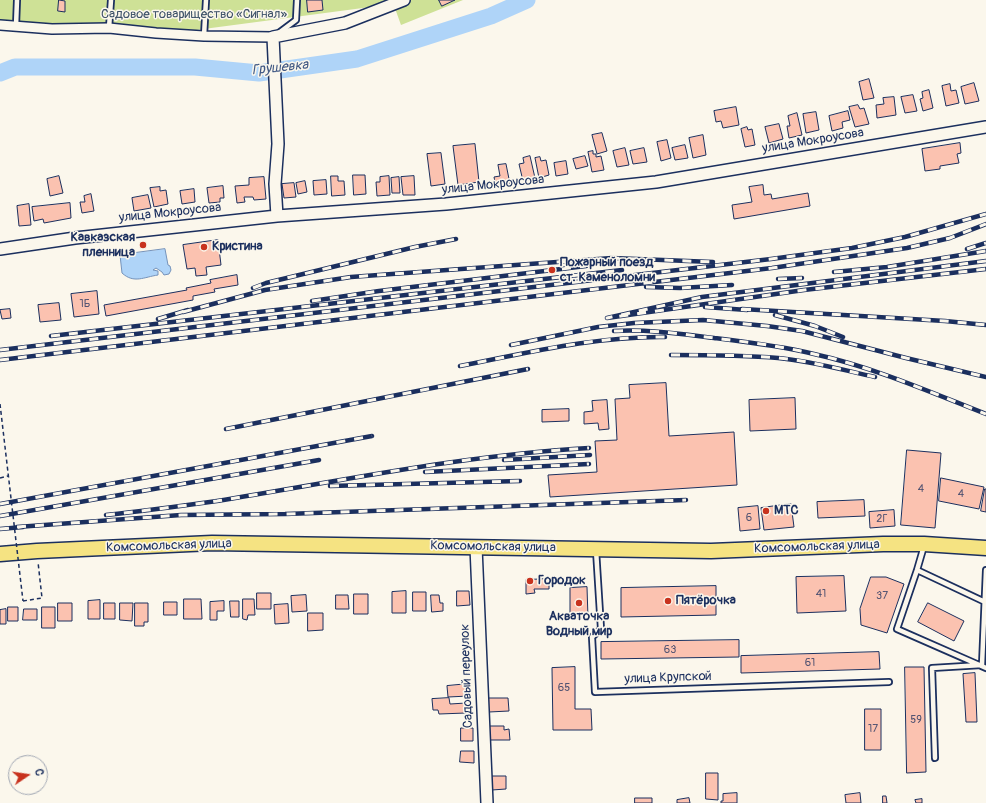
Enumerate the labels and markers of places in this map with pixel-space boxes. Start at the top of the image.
place label: Кавказская пленница [71,230,135,261]
place label: Кристина [212,239,263,255]
marker: Кавказская пленница [138,240,148,250]
marker: Кристина [199,242,209,252]
place label: Пожарный поезд ст. Каменоломни [560,255,655,286]
marker: Пожарный поезд ст. Каменоломни [547,265,557,275]
place label: МТС [774,503,799,519]
marker: МТС [761,506,771,516]
place label: Городок [538,573,586,589]
marker: Городок [525,576,535,586]
place label: Пятёрочка [676,593,736,609]
marker: Пятёрочка [663,596,673,606]
marker: Акваточка Водный мир [574,598,584,608]
place label: Акваточка Водный мир [546,609,612,640]

